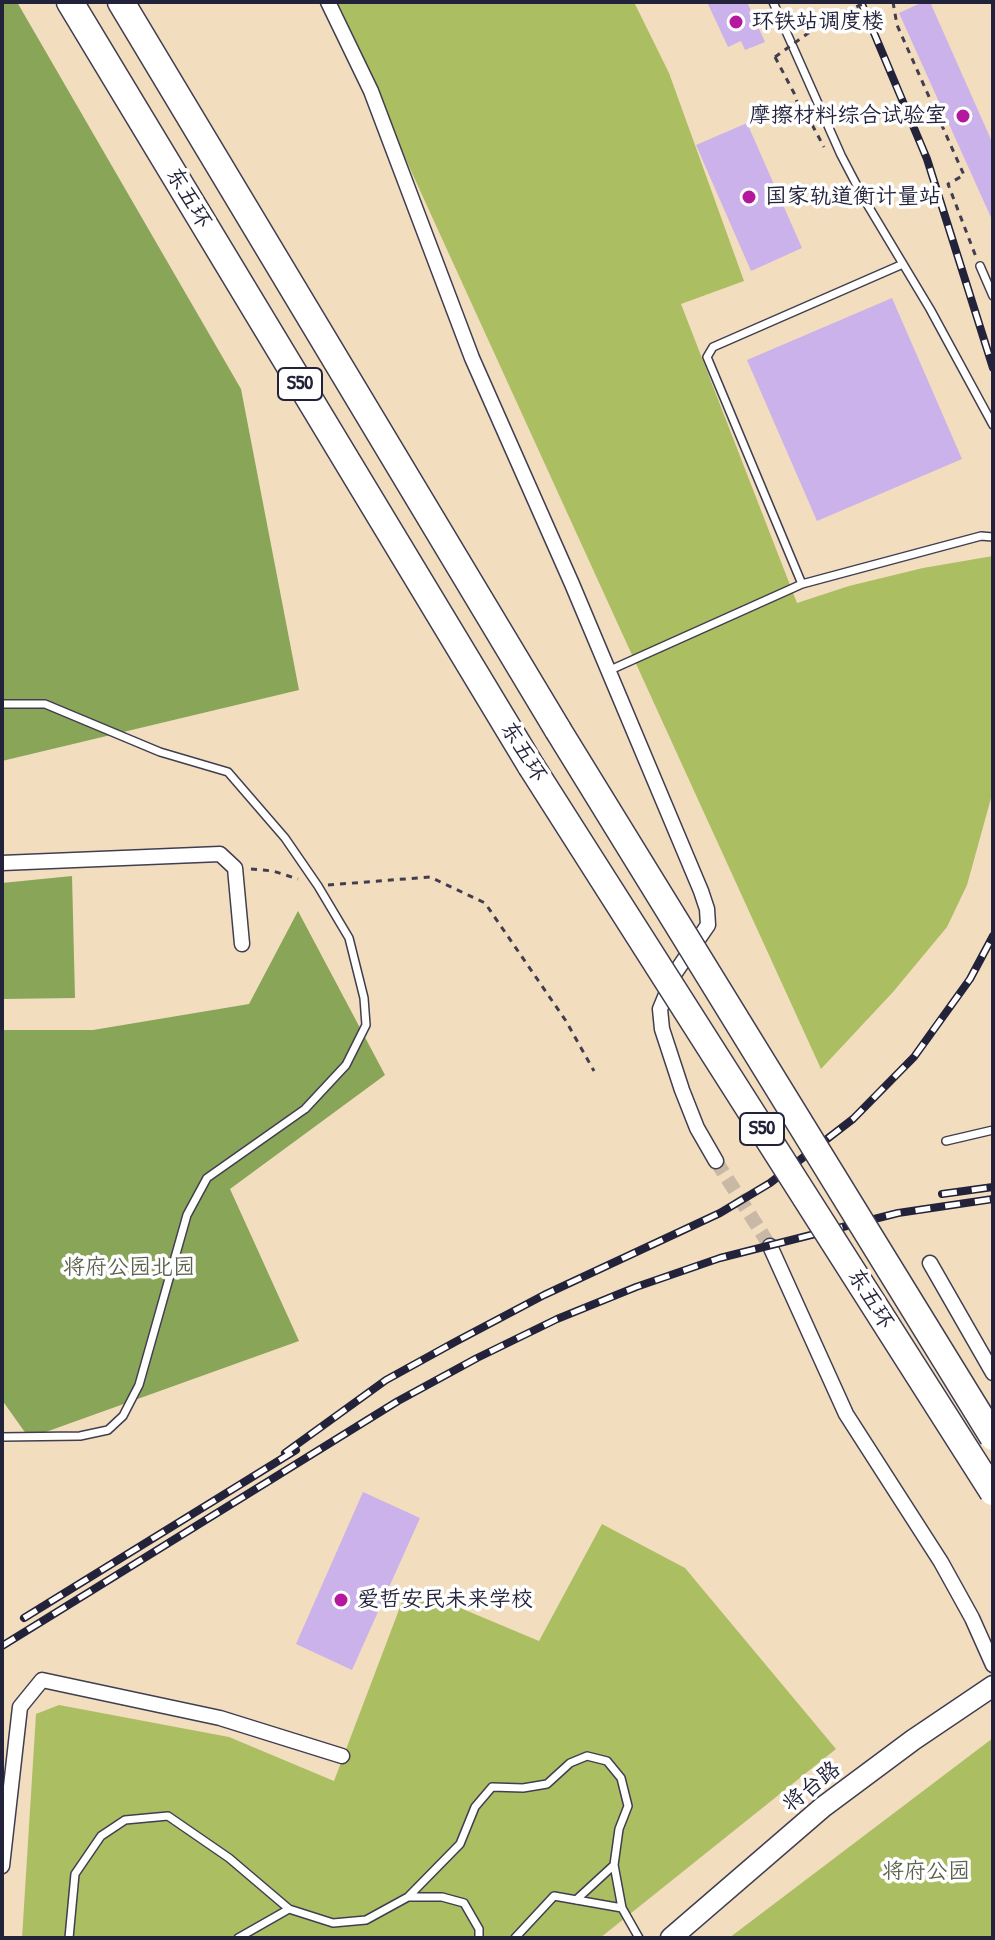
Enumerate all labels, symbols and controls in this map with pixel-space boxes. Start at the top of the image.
place label: 环铁站调度楼 [752,9,884,35]
marker: 环铁站调度楼 [727,13,745,31]
place label: 摩擦材料综合试验室 [749,103,947,129]
marker: 摩擦材料综合试验室 [954,107,972,125]
street label: 东五环 [160,163,216,233]
place label: 国家轨道衡计量站 [765,184,941,210]
marker: 国家轨道衡计量站 [740,188,758,206]
road number: S50 [278,368,322,400]
street label: 东五环 [494,717,552,787]
road number: S50 [740,1113,784,1145]
park label: 将府公园北园 [63,1255,195,1281]
street label: 东五环 [841,1264,899,1334]
place label: 爱哲安民未来学校 [357,1587,533,1613]
marker: 爱哲安民未来学校 [332,1591,350,1609]
street label: 将台路 [778,1756,846,1818]
park label: 将府公园 [882,1859,970,1885]

